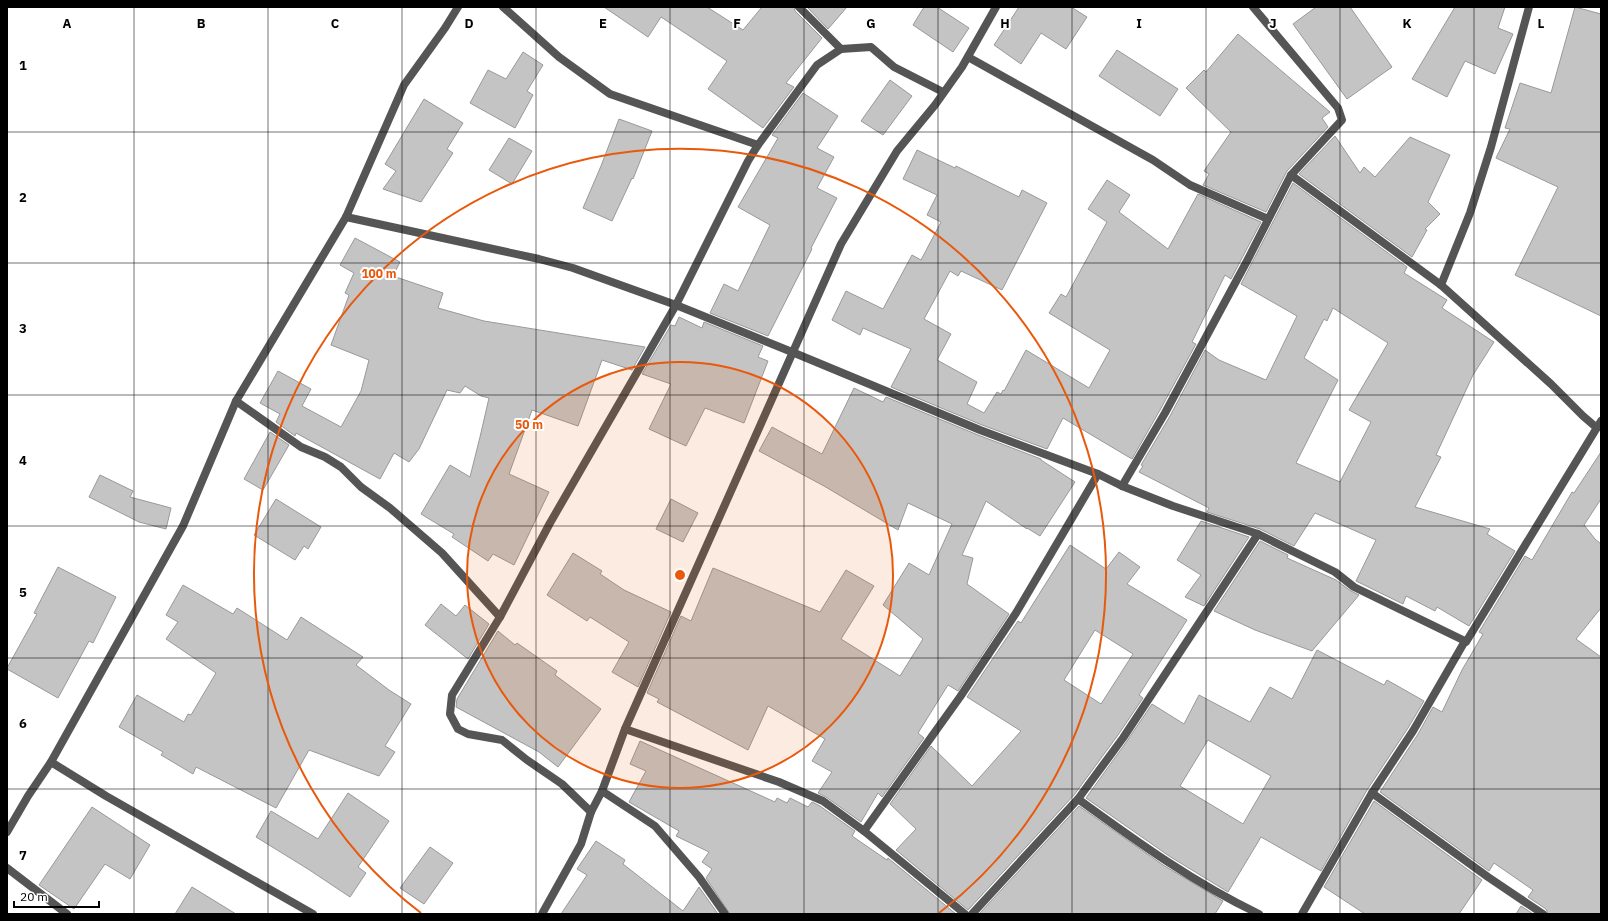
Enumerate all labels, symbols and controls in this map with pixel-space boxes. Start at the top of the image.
text: A [63,15,72,32]
text: B [197,15,206,32]
text: C [331,15,340,32]
text: D [464,15,474,32]
text: E [599,15,607,32]
text: F [733,15,741,32]
text: G [866,15,876,32]
text: H [1000,15,1010,32]
text: I [1136,15,1142,32]
text: J [1269,15,1277,32]
text: K [1402,15,1412,32]
text: L [1538,15,1545,32]
text: 1 [19,57,27,74]
text: 2 [19,189,27,206]
text: 100 m [361,266,397,281]
text: 3 [19,320,27,337]
text: 50 m [515,417,543,432]
text: 4 [19,452,27,469]
centre of rings [673,568,687,582]
text: 5 [19,584,27,601]
text: 6 [19,715,27,732]
text: 7 [19,847,27,864]
scale bar [14,883,99,909]
text: 20 m [20,889,48,904]

